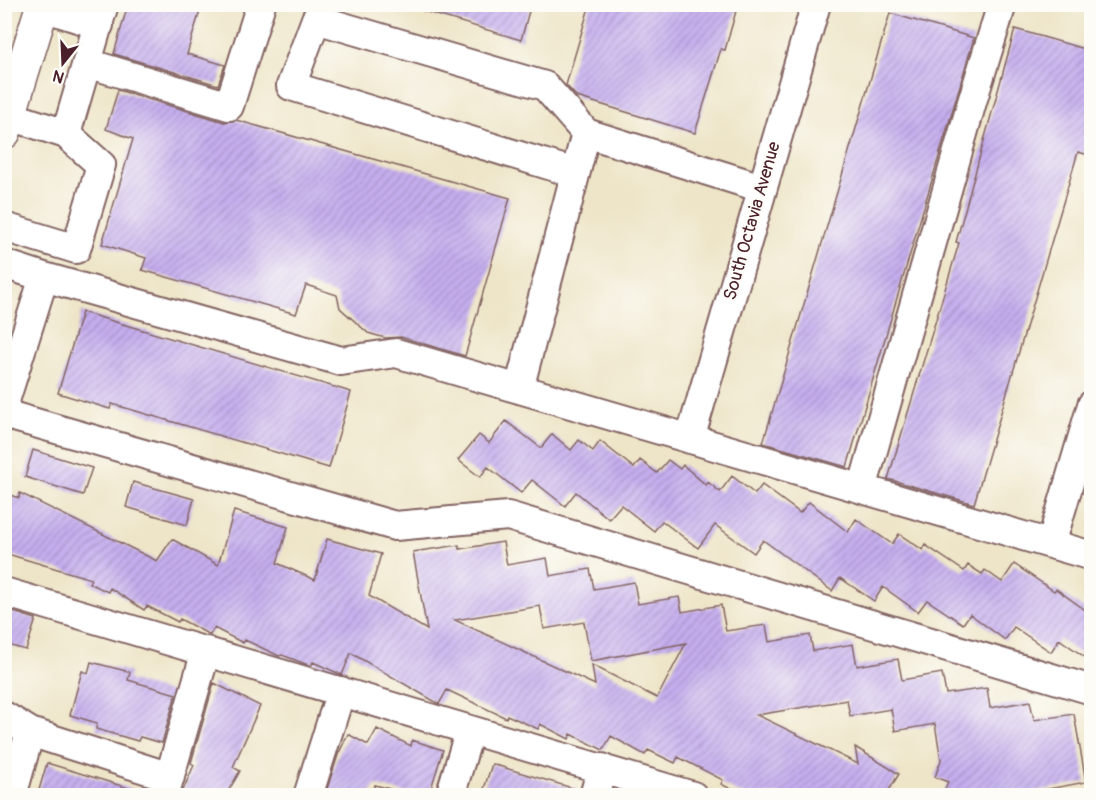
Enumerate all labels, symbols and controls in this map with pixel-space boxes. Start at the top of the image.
north arrow [33,33,93,93]
text: N [50,65,67,87]
street label: South Octavia Avenue [718,139,786,303]

